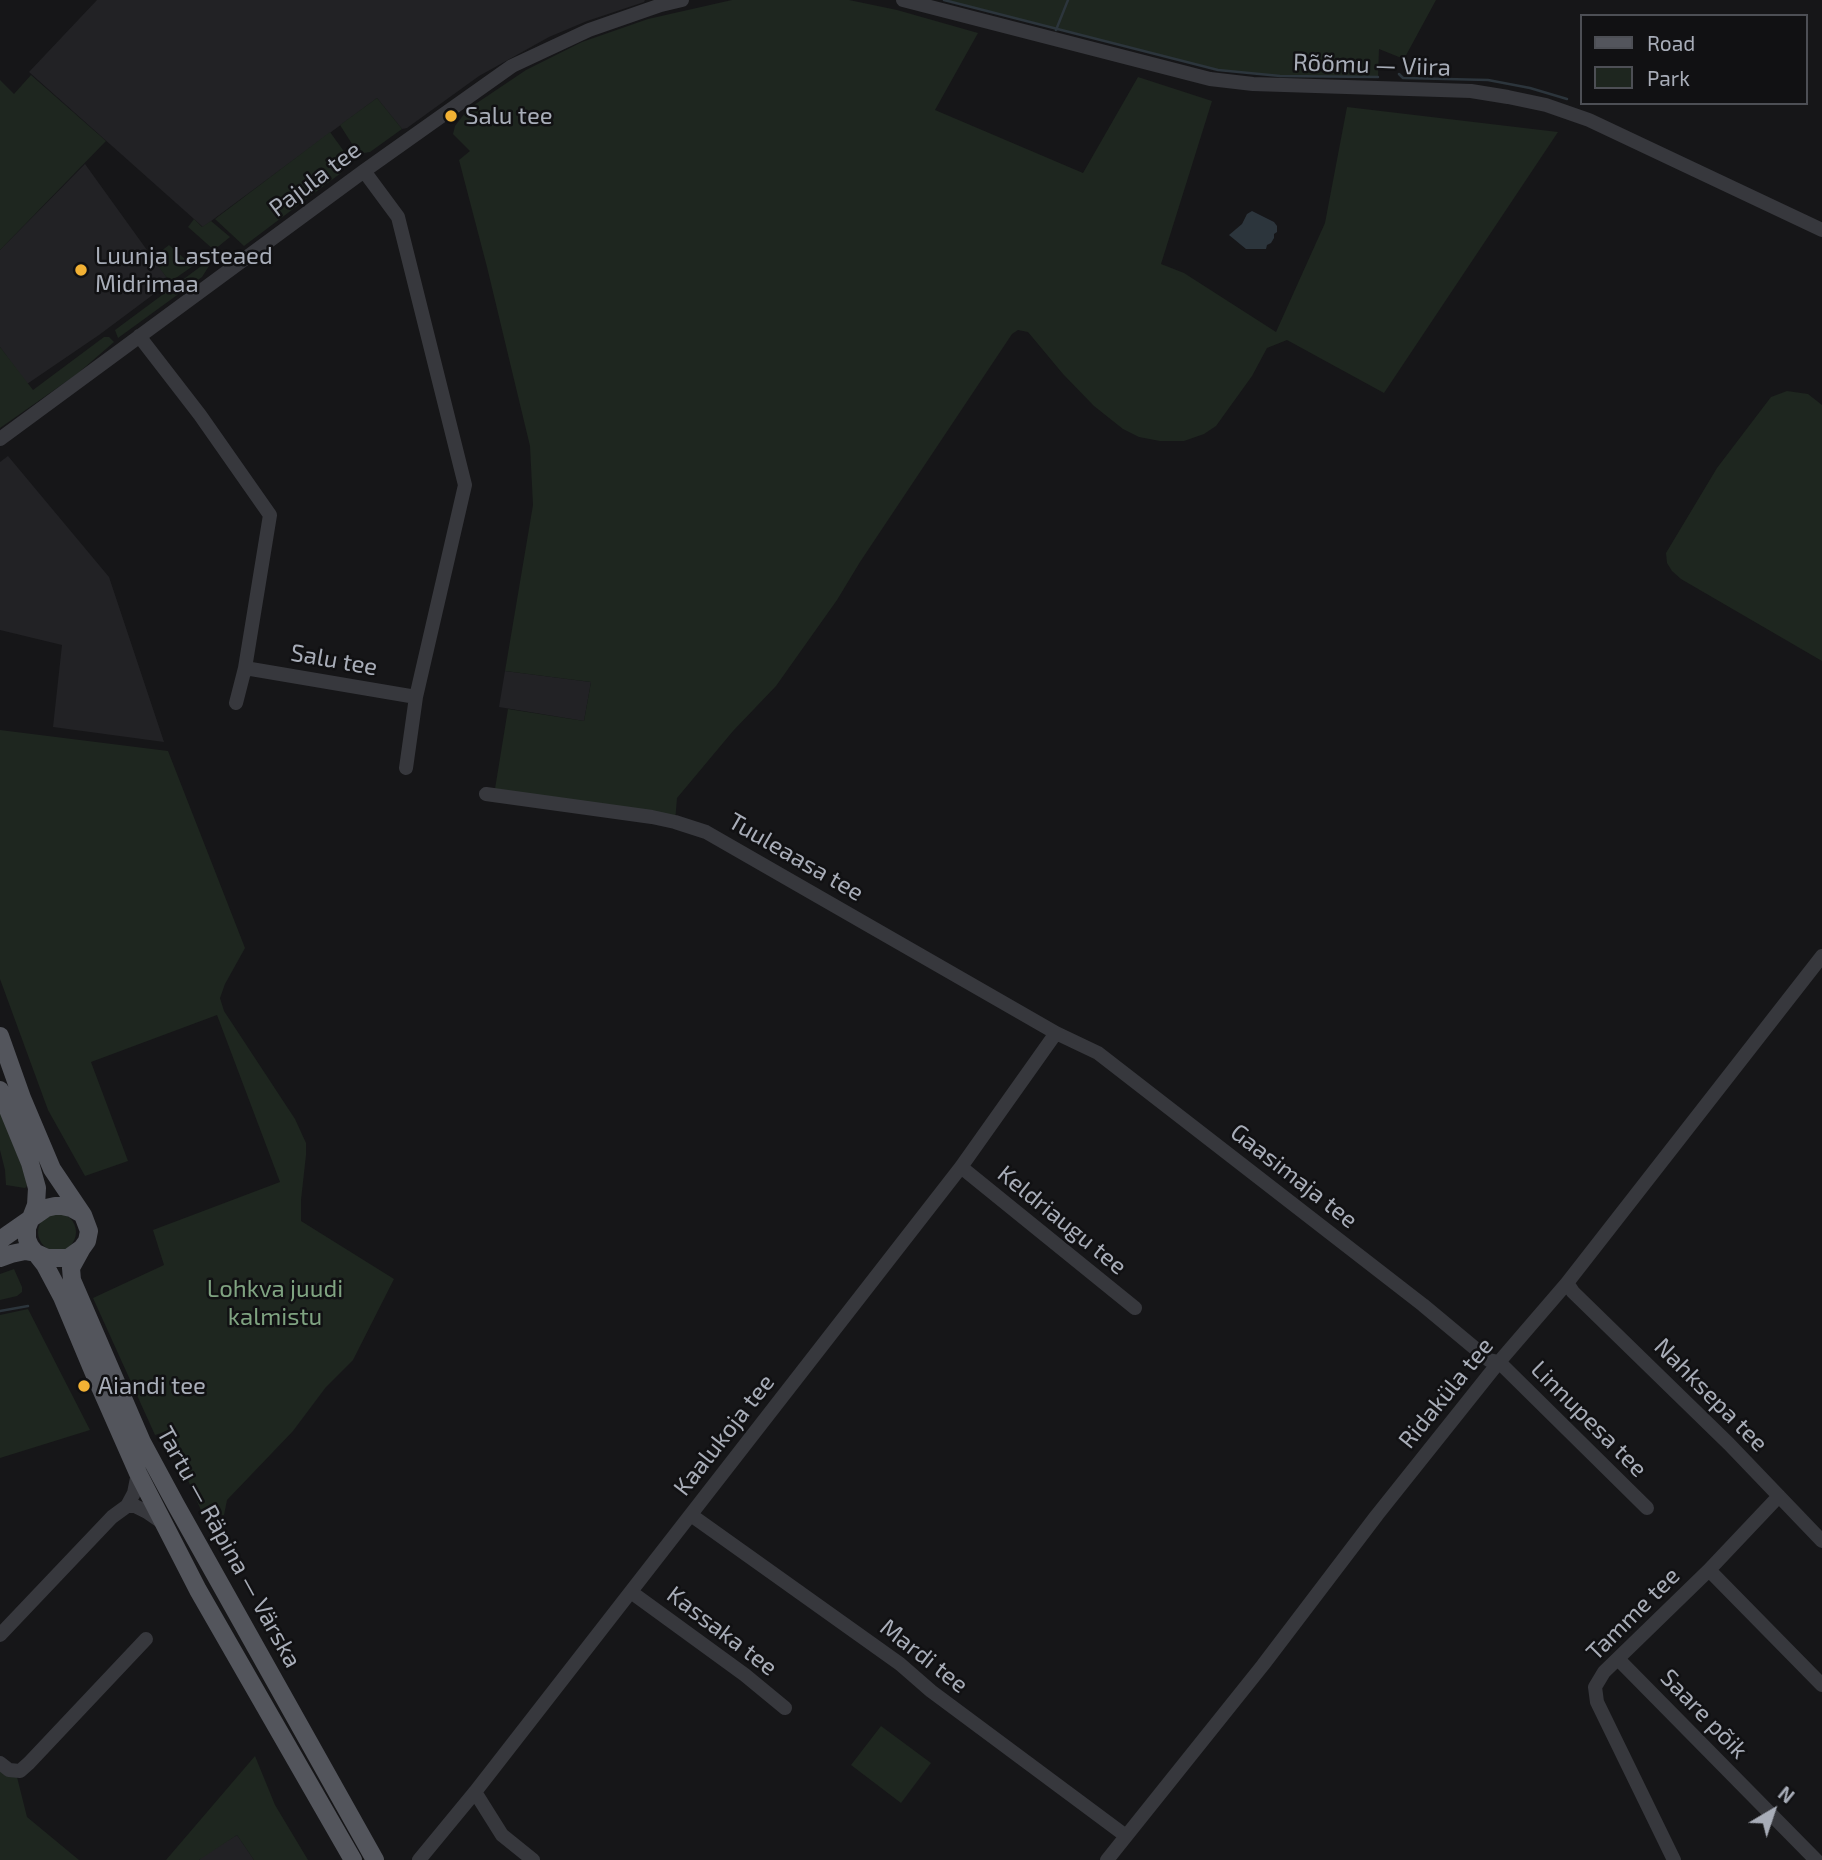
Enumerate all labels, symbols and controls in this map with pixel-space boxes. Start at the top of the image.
legend [1580,14,1808,105]
text: Road [1647,30,1695,55]
street label: Rõõmu — Viira [1292,48,1452,82]
text: Park [1647,65,1690,90]
place label: Salu tee [465,102,553,130]
marker: Salu tee [443,108,459,124]
street label: Pajula tee [263,135,367,223]
place label: Luunja Lasteaed Midrimaa [95,242,273,298]
marker: Luunja Lasteaed Midrimaa [73,262,89,278]
street label: Salu tee [288,638,380,682]
street label: Tuuleaasa tee [723,807,869,907]
street label: Gaasimaja tee [1225,1117,1363,1235]
street label: Keldriaugu tee [992,1159,1132,1281]
park label: Lohkva juudi kalmistu [207,1275,343,1331]
street label: Ridaküla tee [1393,1332,1499,1454]
street label: Nahksepa tee [1648,1332,1774,1458]
street label: Linnupesa tee [1525,1355,1653,1483]
street label: Kaalukoja tee [668,1368,780,1502]
place label: Aiandi tee [98,1372,206,1400]
marker: Aiandi tee [76,1378,92,1394]
street label: Tartu — Räpina — Värska [151,1421,307,1673]
street label: Tamme tee [1580,1561,1686,1667]
street label: Kassaka tee [661,1580,783,1682]
street label: Mardi tee [874,1613,974,1699]
street label: Saare põik [1654,1663,1754,1765]
north arrow [1738,1776,1808,1846]
text: N [1774,1781,1799,1808]

